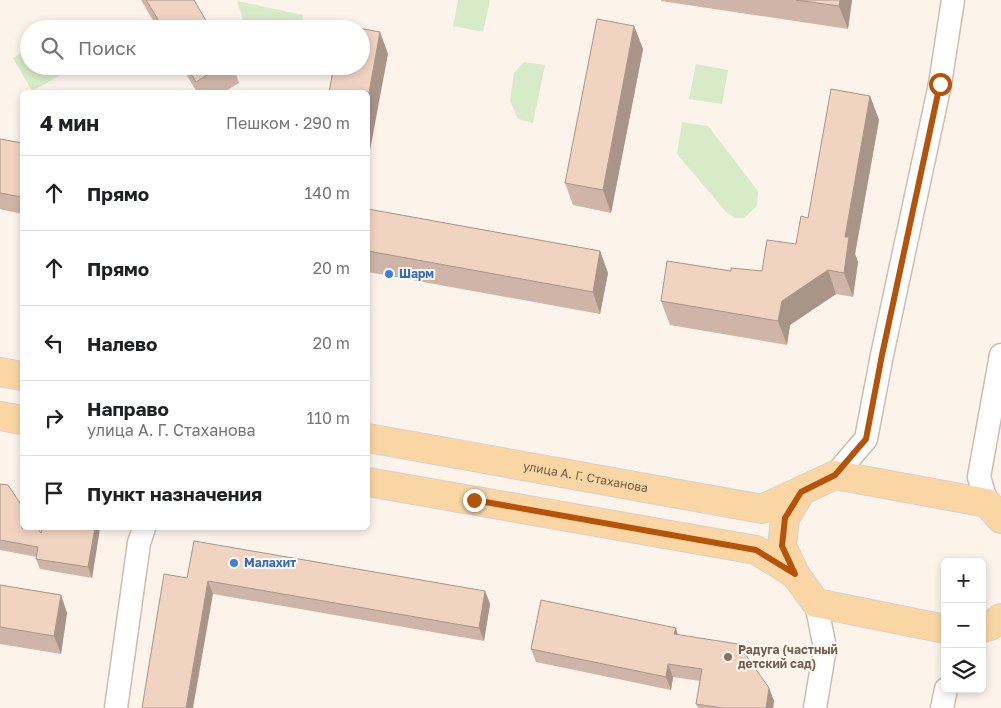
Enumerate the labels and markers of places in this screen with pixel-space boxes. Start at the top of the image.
place label: Шарм [399,266,434,281]
marker: Шарм [383,268,395,280]
place label: Малахит [244,555,296,570]
marker: Малахит [228,557,240,569]
place label: Радуга (частный детский сад) [738,642,838,671]
marker: Радуга (частный детский сад) [722,651,734,663]

